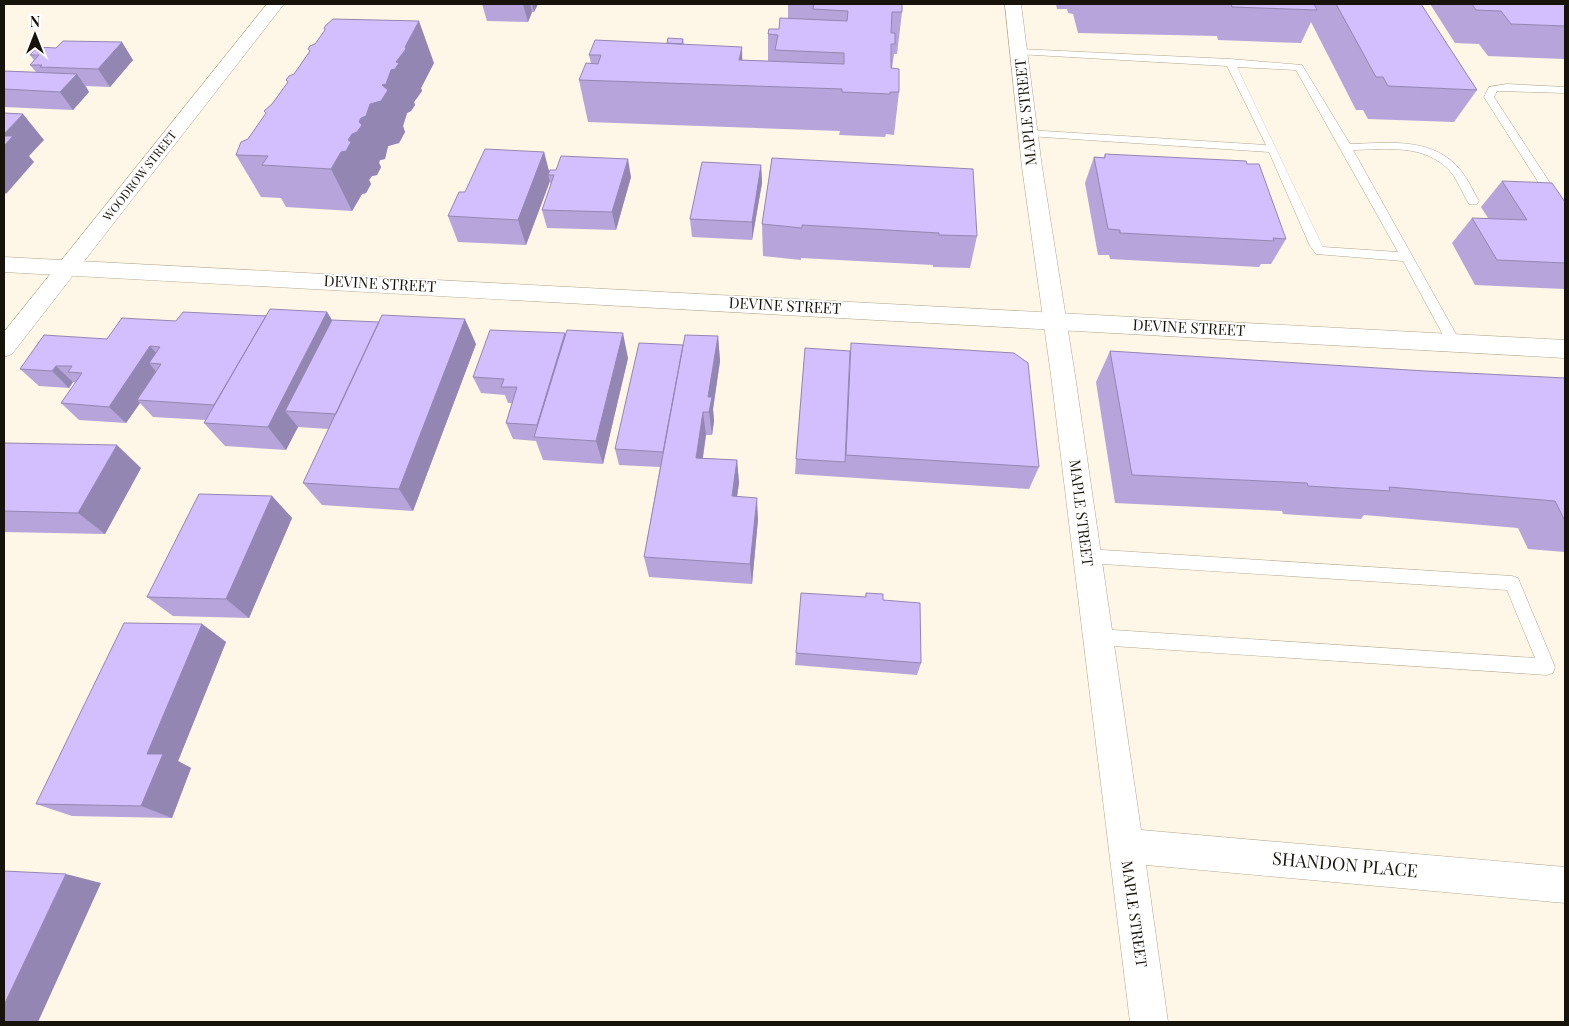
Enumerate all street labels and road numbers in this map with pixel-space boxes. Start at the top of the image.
street label: MAPLE STREET [1009,58,1041,167]
street label: WOODROW STREET [98,126,180,225]
street label: DEVINE STREET [323,270,437,296]
street label: DEVINE STREET [728,292,842,318]
street label: DEVINE STREET [1132,314,1246,340]
street label: MAPLE STREET [1066,458,1098,567]
street label: SHANDON PLACE [1271,846,1419,882]
street label: MAPLE STREET [1118,859,1152,968]

